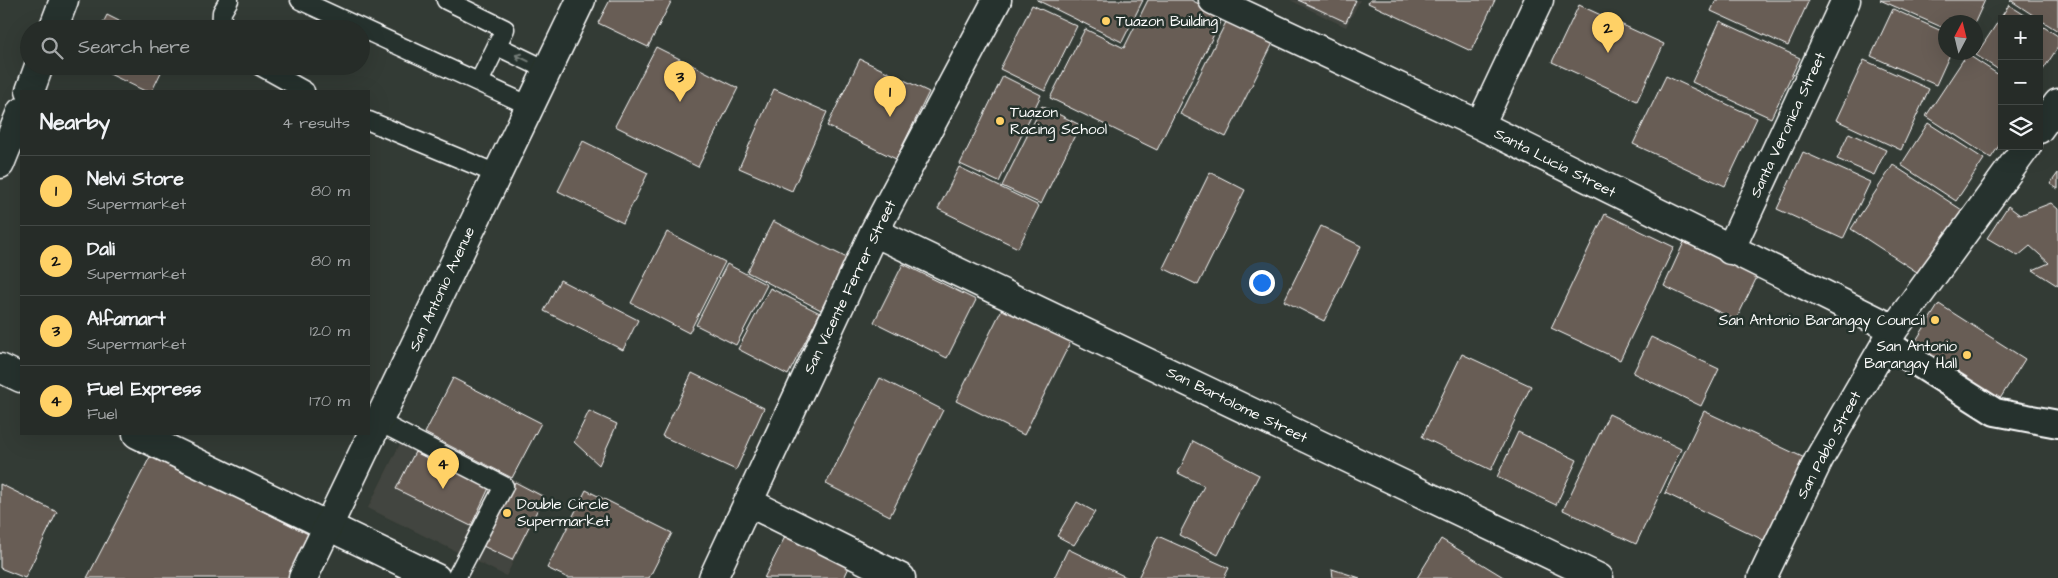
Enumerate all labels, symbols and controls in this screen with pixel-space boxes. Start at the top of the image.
place label: Tuazon Building [1116,11,1218,33]
pin: 2 [1592,12,1624,53]
marker: Tuazon Building [1100,15,1112,27]
north arrow [1938,15,1983,60]
map controls [1998,15,2043,150]
button: + [1998,15,2043,60]
search box [20,20,370,75]
icon: search [38,34,66,62]
text: Search here [78,34,190,61]
street label: Santa Veronica Street [1745,49,1831,201]
one-way arrow [515,53,530,62]
button: − [1998,60,2043,105]
pin: 3 [664,61,696,102]
pin: 1 [874,76,906,117]
place label: Tuazon Racing School [1010,102,1107,141]
button: layers [1998,105,2043,150]
text: Nearby [40,108,110,137]
text: 4 results [282,112,350,134]
marker: Tuazon Racing School [994,115,1006,127]
street label: Santa Lucia Street [1490,123,1620,203]
text: Nelvi Store [87,166,184,193]
text: 1 [55,180,57,202]
text: 80 m [311,180,350,202]
text: Supermarket [87,193,186,215]
street label: San Vicente Ferrer Street [799,196,901,378]
street label: San Antonio Avenue [404,223,480,355]
text: Dali [87,236,115,263]
text: 2 [51,250,61,272]
text: 80 m [311,250,350,272]
text: Supermarket [87,263,186,285]
your location [1249,270,1275,296]
text: Alfamart [87,306,166,333]
place label: San Antonio Barangay Council [1719,310,1925,332]
marker: San Antonio Barangay Council [1929,314,1941,326]
text: 3 [52,320,60,342]
text: 120 m [310,320,350,342]
text: Supermarket [87,333,186,355]
place label: San Antonio Barangay Hall [1864,336,1958,375]
marker: San Antonio Barangay Hall [1961,349,1973,361]
street label: San Bartolome Street [1163,362,1311,448]
text: Fuel Express [87,376,201,403]
street label: San Pablo Street [1792,387,1866,503]
text: 4 [51,390,61,412]
text: 170 m [309,390,350,412]
text: Fuel [87,403,117,425]
pin: 4 [427,448,459,489]
place label: Double Circle Supermarket [517,494,610,532]
marker: Double Circle Supermarket [501,507,513,519]

